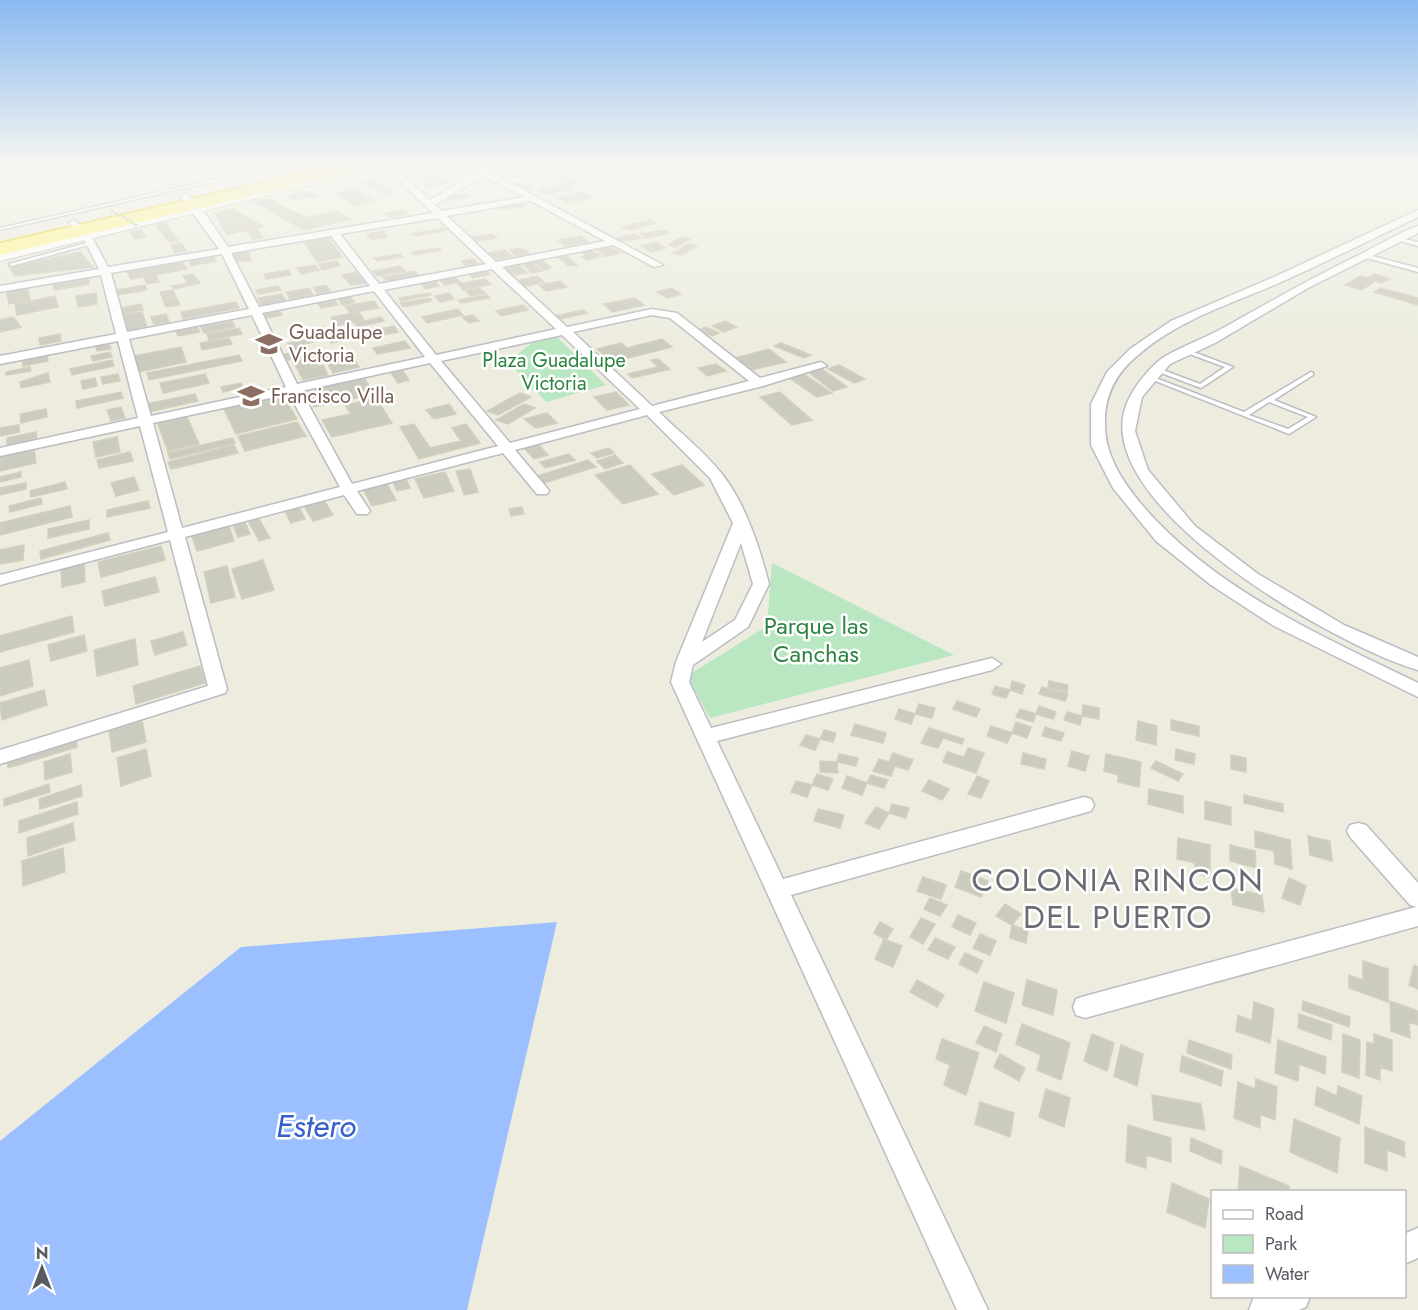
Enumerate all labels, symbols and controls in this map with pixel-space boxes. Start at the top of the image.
place label: Guadalupe Victoria [289,318,382,370]
school or university icon: Guadalupe Victoria [254,329,284,359]
park label: Plaza Guadalupe Victoria [482,346,626,398]
school or university icon: Francisco Villa [236,381,266,411]
place label: Francisco Villa [271,382,394,411]
park label: Parque las Canchas [764,608,868,671]
district label: COLONIA RINCON DEL PUERTO [972,857,1264,940]
water label: Estero [276,1103,356,1149]
legend [1211,1190,1406,1298]
text: Road [1265,1201,1304,1227]
text: Park [1265,1231,1297,1257]
north arrow [12,1238,72,1298]
text: N [36,1242,48,1265]
text: Water [1265,1261,1310,1287]

